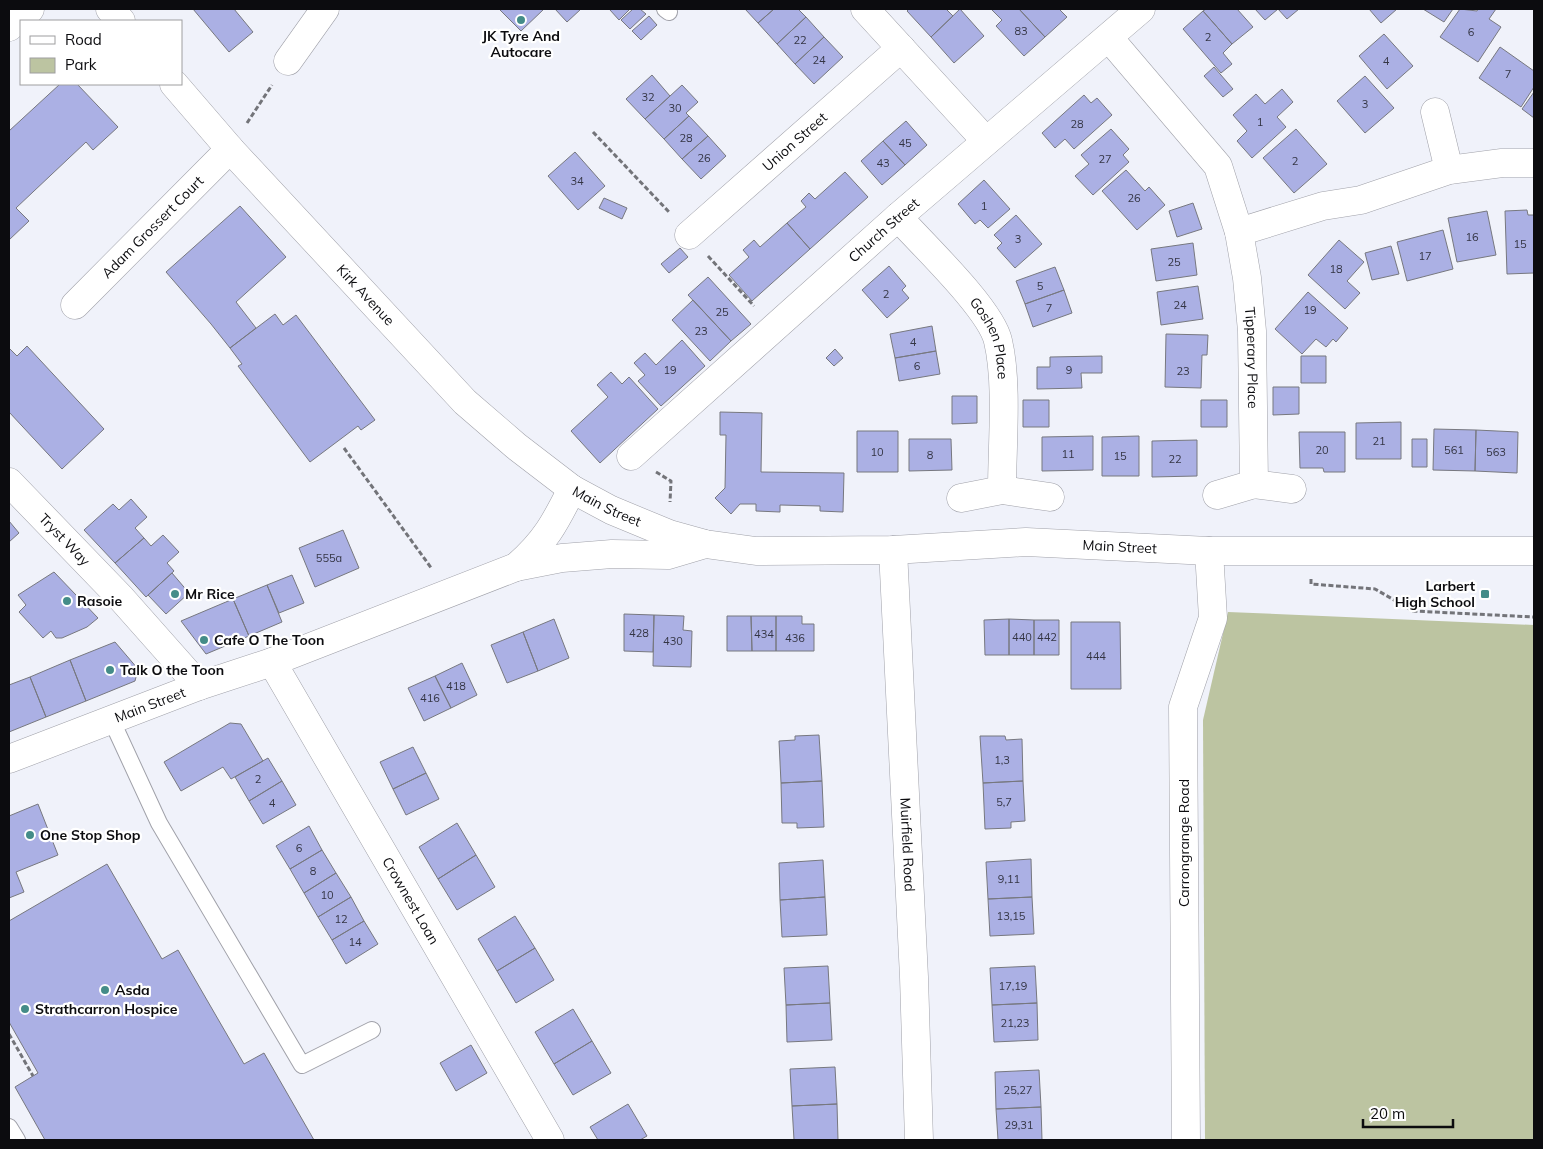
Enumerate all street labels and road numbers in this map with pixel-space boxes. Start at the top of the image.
street label: Union Street [759,108,831,175]
street label: Adam Grossert Court [98,172,207,282]
street label: Church Street [845,194,923,266]
street label: Kirk Avenue [333,261,398,329]
street label: Goshen Place [966,293,1012,380]
street label: Tipperary Place [1241,306,1262,409]
street label: Main Street [569,482,644,531]
street label: Tryst Way [35,509,94,570]
street label: Main Street [1082,536,1157,557]
street label: Main Street [112,683,188,727]
street label: Carrongrange Road [1175,779,1193,907]
street label: Muirfield Road [896,797,919,892]
street label: Crownest Loan [378,854,443,948]

